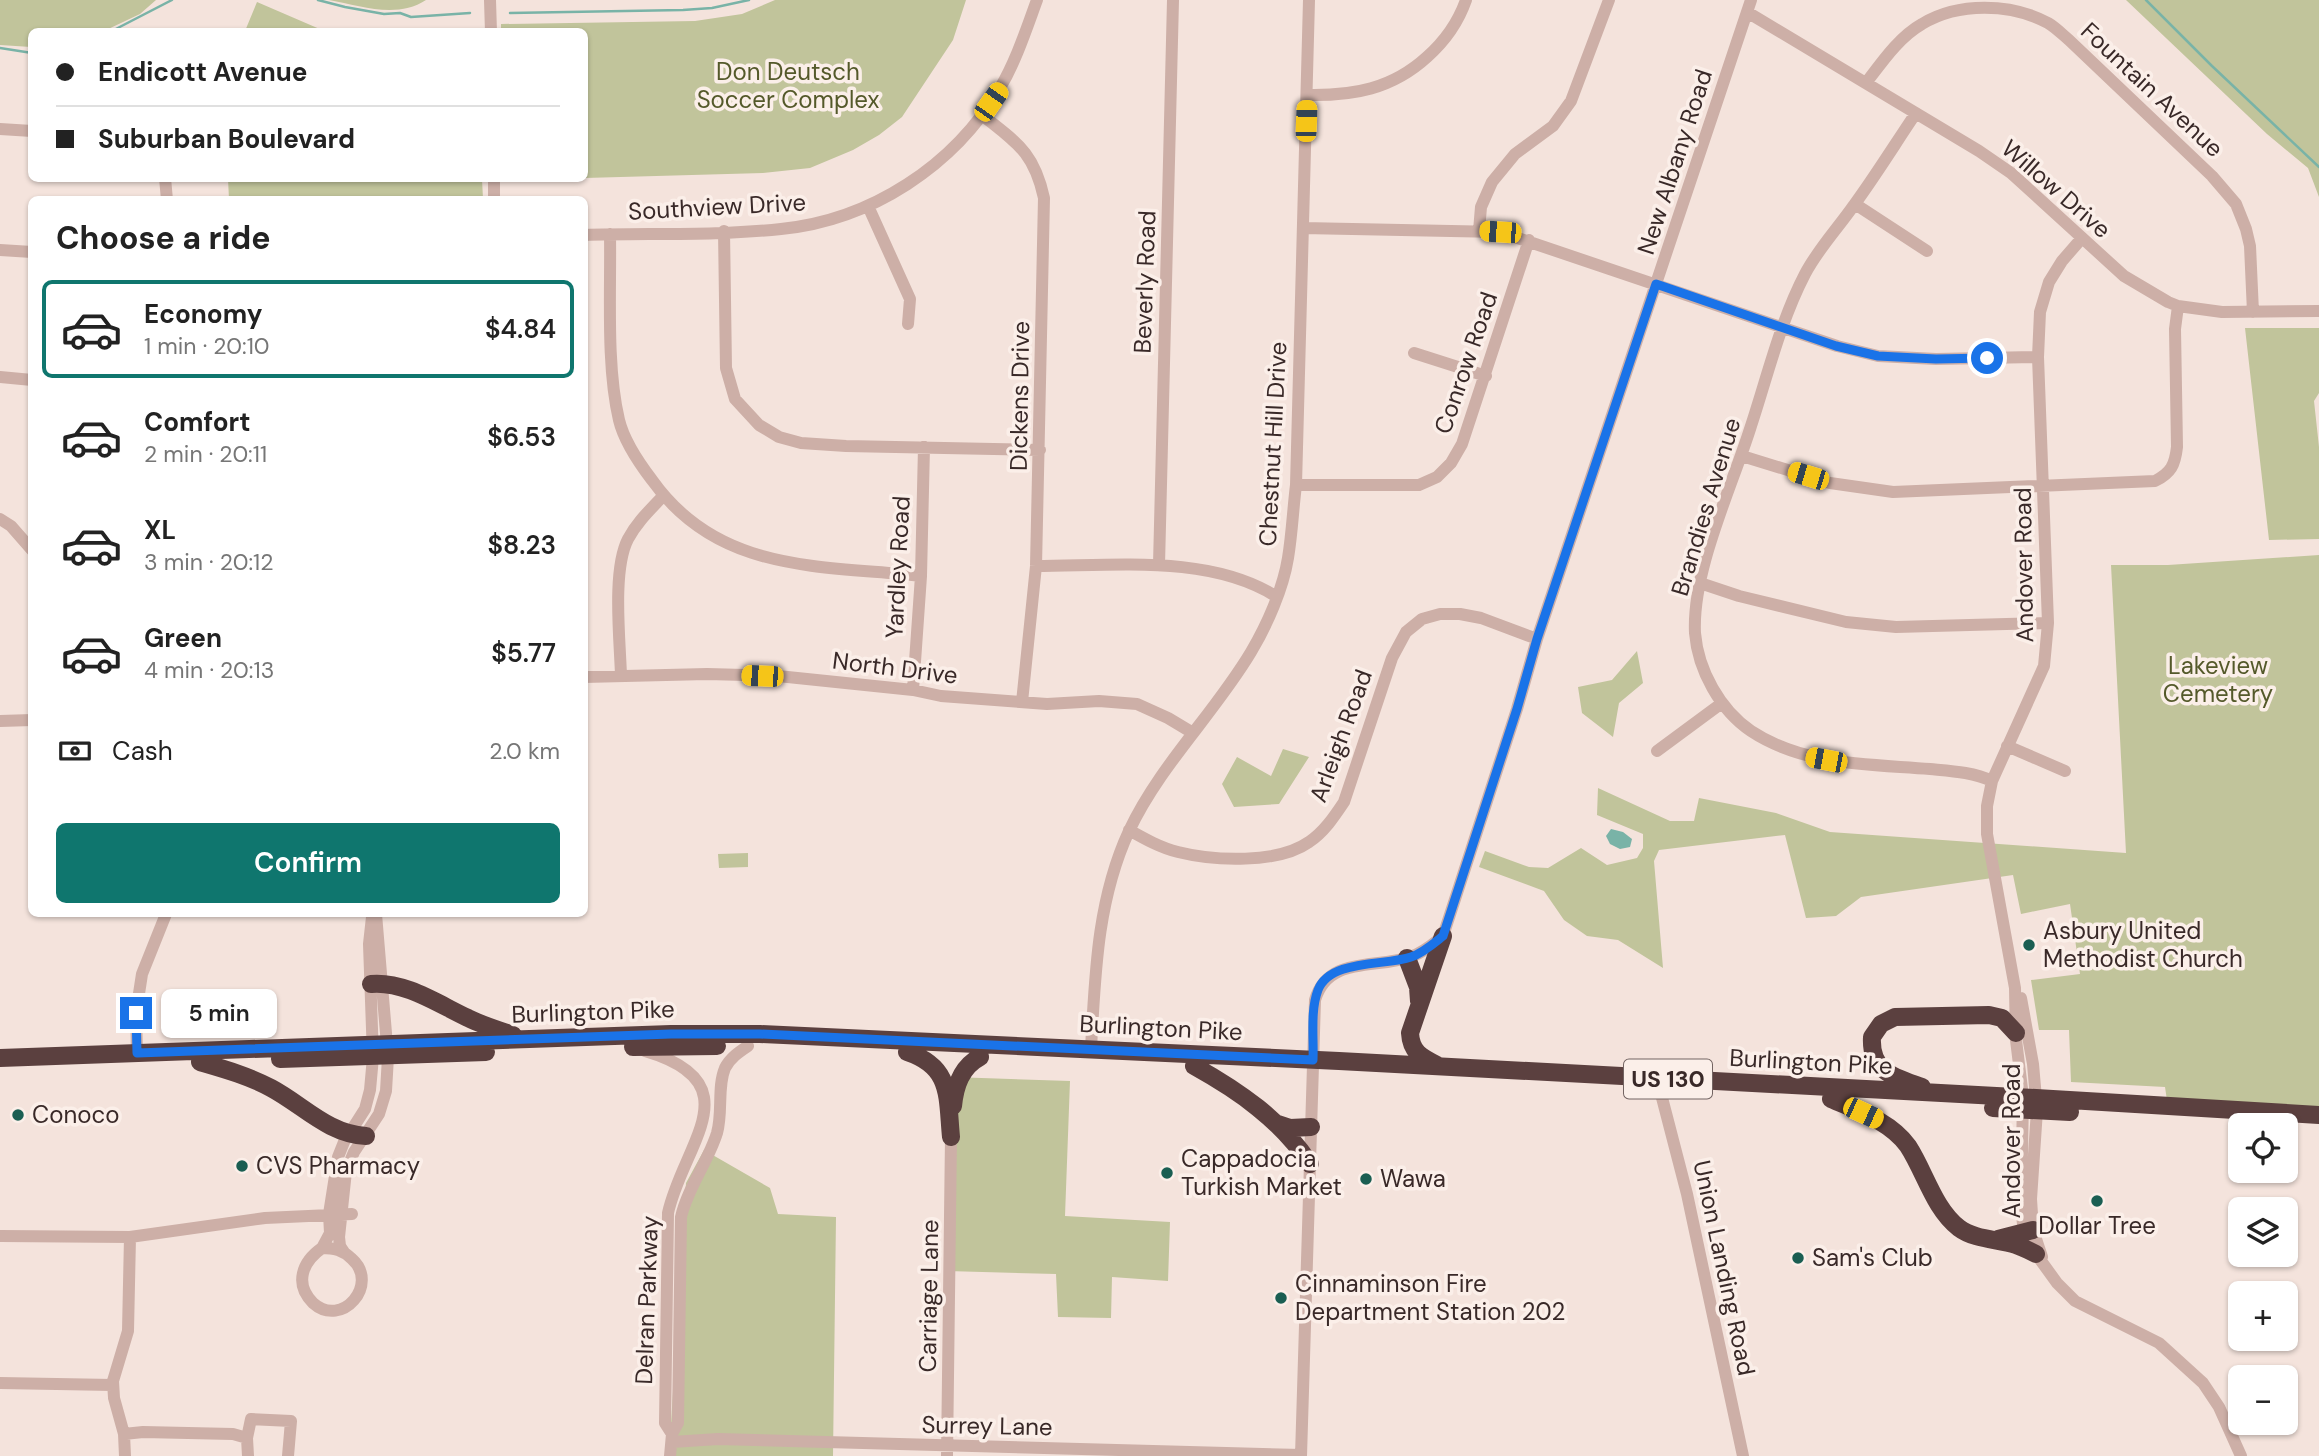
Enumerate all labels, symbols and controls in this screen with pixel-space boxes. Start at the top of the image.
street label: Fountain Avenue [2074,16,2230,164]
text: Endicott Avenue [98,55,308,89]
park label: Don Deutsch Soccer Complex [697,56,879,115]
street label: New Albany Road [1630,65,1719,258]
car [971,79,1012,125]
car [1295,100,1318,142]
text: Suburban Boulevard [98,122,355,156]
street label: Willow Drive [1995,133,2117,245]
street label: Southview Drive [627,186,807,227]
street label: Beverly Road [1127,210,1162,354]
text: Choose a ride [56,217,271,259]
car [1479,220,1522,244]
street label: Conrow Road [1427,288,1504,438]
text: Economy [144,297,262,331]
icon: car [60,298,123,361]
text: $4.84 [485,312,556,346]
street label: Dickens Drive [1003,321,1036,471]
text: 1 min · 20:10 [144,331,270,361]
street label: Chestnut Hill Drive [1252,341,1293,547]
route start [1971,342,2003,374]
text: Comfort [144,405,250,439]
icon: car [60,406,123,469]
street label: Brandies Avenue [1664,414,1747,600]
text: $6.53 [487,420,556,454]
text: 2 min · 20:11 [144,439,267,469]
car [1785,460,1832,492]
street label: Andover Road [2007,487,2040,643]
street label: Yardley Road [878,495,917,639]
text: XL [144,513,176,547]
icon: car [60,514,123,577]
text: $8.23 [488,528,556,562]
text: 3 min · 20:12 [144,547,274,577]
text: Green [144,621,222,655]
icon: car [60,622,123,685]
text: $5.77 [491,636,556,670]
street label: North Drive [831,644,960,691]
park label: Lakeview Cemetery [2163,650,2273,709]
text: 4 min · 20:13 [144,655,274,685]
car [741,665,784,687]
street label: Arleigh Road [1302,665,1379,806]
icon: cash [56,732,94,770]
text: Cash [112,734,173,768]
text: 2.0 km [489,736,560,766]
car [1804,746,1849,774]
button: Confirm [56,823,560,903]
place label: Asbury United Methodist Church [2043,915,2243,974]
marker: Asbury United Methodist Church [2021,937,2037,953]
callout: 5 min [160,988,276,1038]
street label: Burlington Pike [511,993,675,1030]
route end [120,997,152,1029]
text: 5 min [188,998,250,1028]
street label: Burlington Pike [1079,1008,1243,1047]
street label: Burlington Pike [1729,1042,1893,1081]
road number: US 130 [1624,1060,1712,1098]
street label: Andover Road [1996,1063,2027,1219]
car [1840,1095,1887,1131]
place label: Conoco [32,1099,119,1130]
marker: Conoco [10,1107,26,1123]
map controls [2228,1113,2298,1435]
button: locate [2228,1113,2298,1183]
place label: Cappadocia Turkish Market [1181,1143,1342,1202]
place label: CVS Pharmacy [256,1150,420,1181]
street label: Union Landing Road [1687,1157,1762,1378]
marker: CVS Pharmacy [234,1158,250,1174]
place label: Wawa [1380,1163,1446,1194]
marker: Cappadocia Turkish Market [1159,1165,1175,1181]
marker: Wawa [1358,1171,1374,1187]
marker: Dollar Tree [2089,1193,2105,1209]
button: layers [2228,1197,2298,1267]
place label: Dollar Tree [2038,1210,2156,1241]
street label: Delran Parkway [628,1215,665,1385]
street label: Carriage Lane [912,1219,945,1373]
place label: Sam's Club [1812,1242,1933,1273]
marker: Sam's Club [1790,1250,1806,1266]
place label: Cinnaminson Fire Department Station 202 [1295,1268,1565,1327]
button: + [2228,1281,2298,1351]
marker: Cinnaminson Fire Department Station 202 [1273,1290,1289,1306]
button: − [2228,1365,2298,1435]
street label: Surrey Lane [921,1409,1053,1442]

